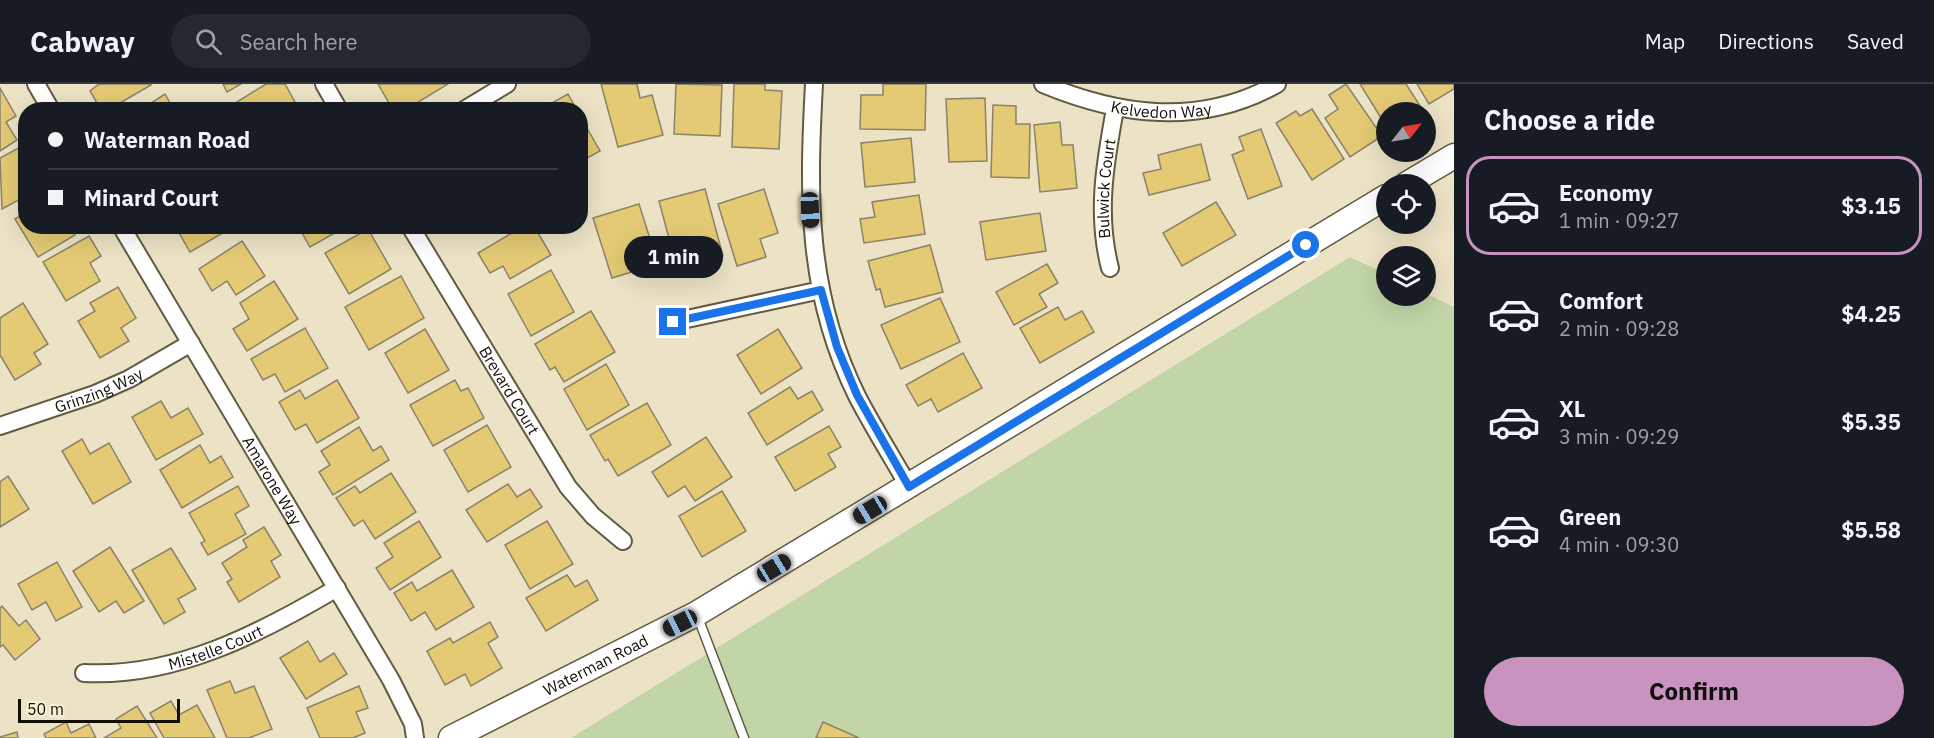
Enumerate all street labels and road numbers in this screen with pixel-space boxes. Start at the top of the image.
street label: Kelvedon Way [1109,96,1213,122]
street label: Bulwick Court [1093,137,1119,239]
street label: Brevard Court [475,342,544,438]
street label: Grinzing Way [52,363,146,417]
street label: Amarone Way [238,432,306,528]
street label: Mistelle Court [166,620,266,674]
street label: Waterman Road [540,630,651,700]

